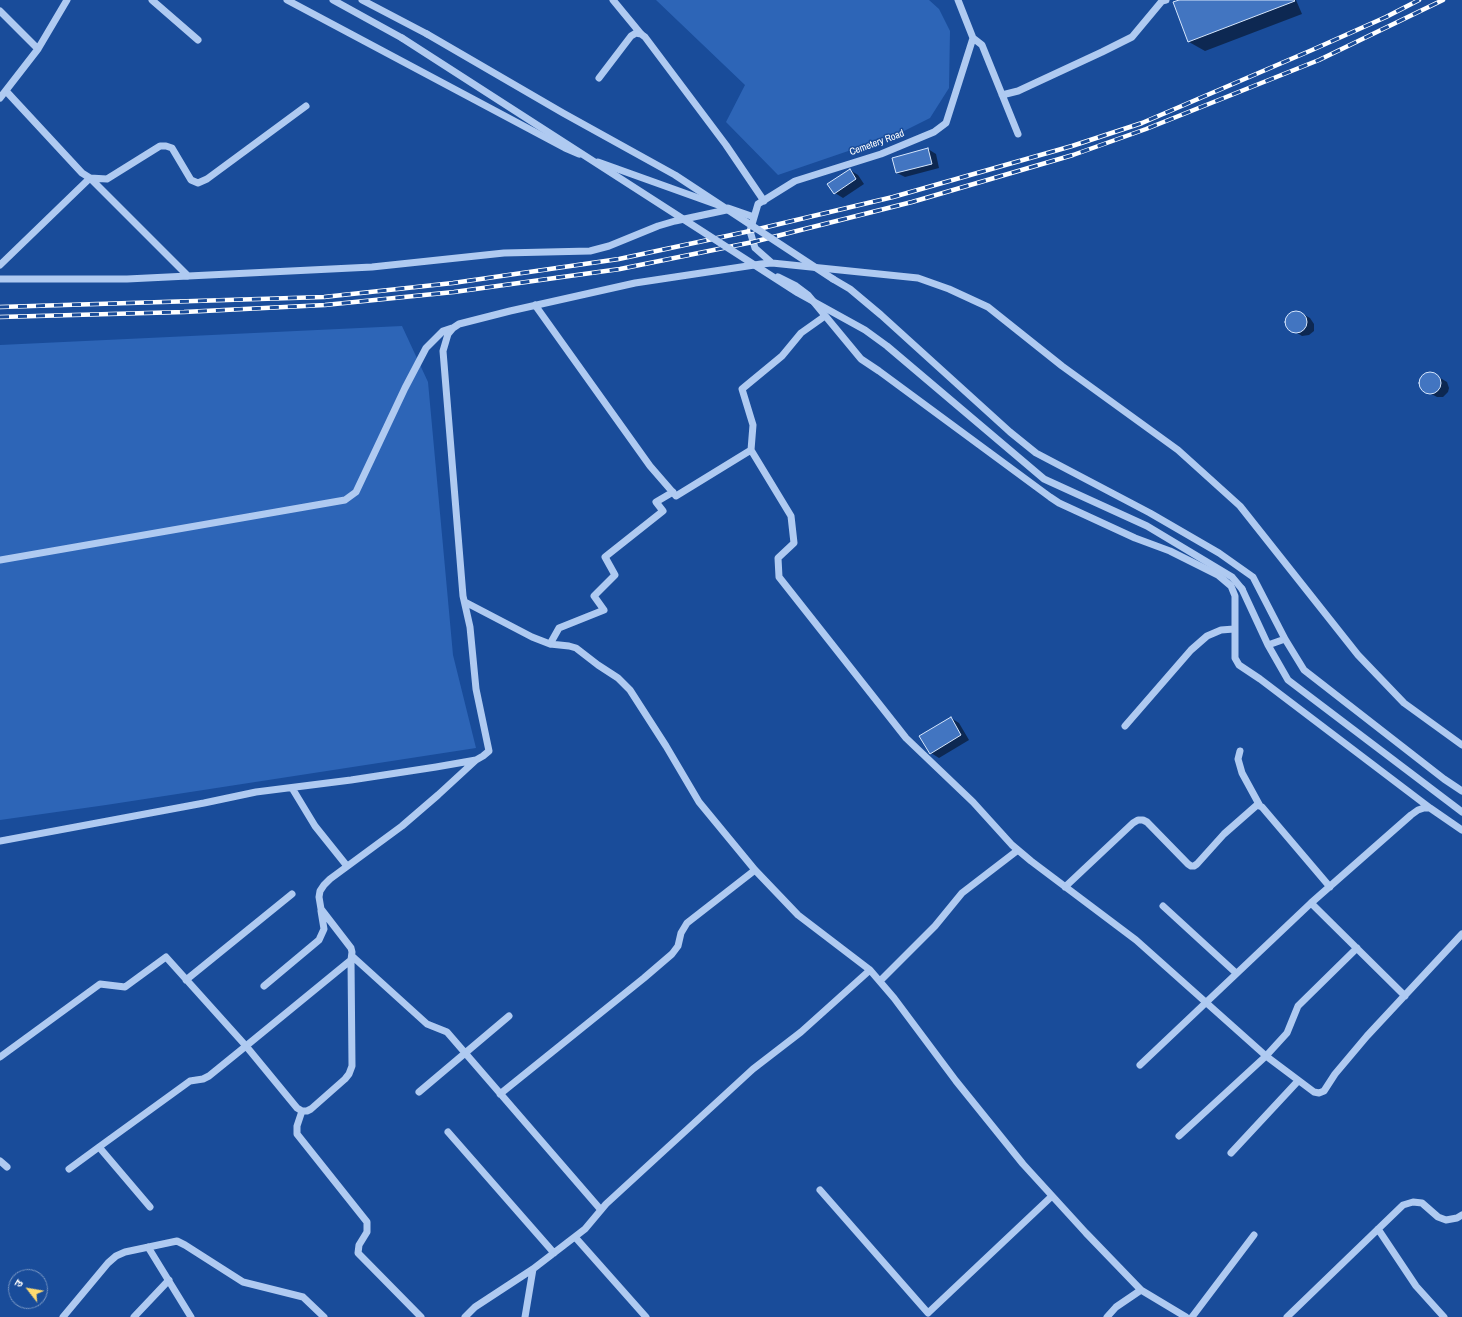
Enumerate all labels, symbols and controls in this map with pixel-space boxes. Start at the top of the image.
street label: Cemetery Road [848,128,906,158]
north arrow [8,1269,48,1309]
text: उ [11,1277,26,1290]

